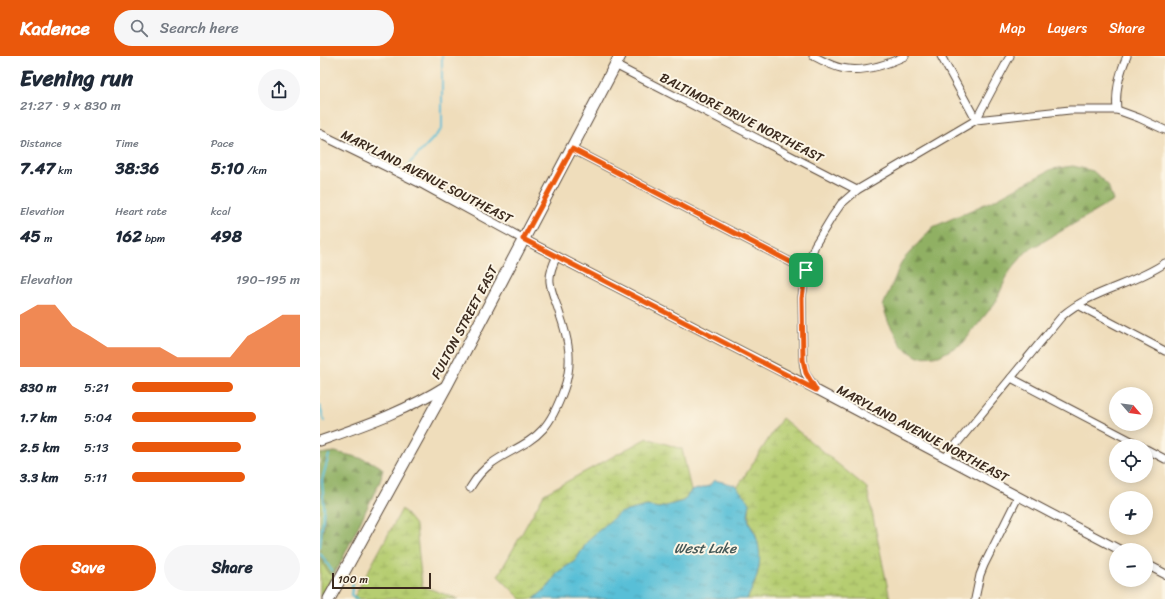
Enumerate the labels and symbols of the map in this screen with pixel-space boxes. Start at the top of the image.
street label: BALTIMORE DRIVE NORTHEAST [656,66,829,169]
street label: MARYLAND AVENUE SOUTHEAST [337,123,517,230]
pin [789,253,823,287]
street label: FULTON STREET EAST [425,261,505,383]
street label: MARYLAND AVENUE NORTHEAST [833,378,1014,489]
north arrow [1109,387,1153,431]
water label: West Lake [674,536,737,561]
scale bar [332,571,431,590]

